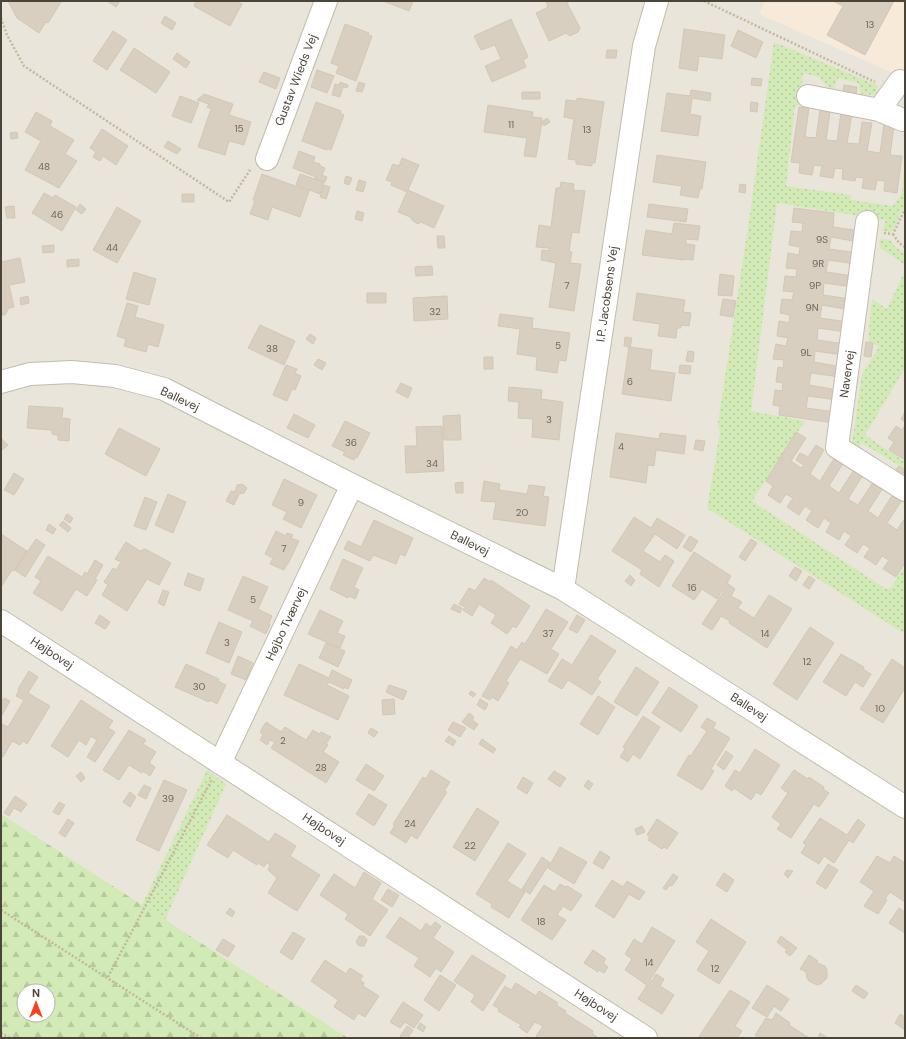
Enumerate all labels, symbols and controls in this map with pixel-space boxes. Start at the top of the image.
house number: 13 [865,18,875,31]
street label: Gustav Wieds Vej [271,32,321,128]
house number: 11 [508,118,514,131]
house number: 15 [234,122,244,135]
house number: 13 [582,123,592,136]
house number: 48 [38,160,50,173]
house number: 46 [51,208,63,221]
house number: 9S [816,233,828,246]
house number: 44 [106,241,118,254]
street label: I.P. Jacobsens Vej [592,245,622,343]
house number: 9R [812,257,824,270]
house number: 7 [564,279,570,292]
house number: 9P [809,279,821,292]
house number: 9N [805,301,819,314]
house number: 32 [429,305,441,318]
house number: 5 [555,339,561,352]
house number: 38 [266,342,278,355]
house number: 9L [800,346,812,359]
street label: Navervej [836,349,858,399]
house number: 6 [627,375,633,388]
street label: Ballevej [158,383,202,415]
house number: 3 [546,413,552,426]
house number: 36 [345,436,357,449]
house number: 4 [618,440,624,453]
house number: 34 [426,457,438,470]
house number: 9 [298,496,304,509]
house number: 20 [516,506,528,519]
street label: Ballevej [448,527,492,559]
house number: 7 [281,542,287,555]
house number: 16 [687,581,697,594]
street label: Højbo Tværvej [262,585,310,663]
house number: 5 [250,593,256,606]
house number: 37 [542,627,554,640]
house number: 14 [760,627,770,640]
street label: Højbovej [27,633,77,673]
house number: 3 [224,636,230,649]
house number: 12 [803,655,812,668]
house number: 30 [193,680,206,693]
street label: Ballevej [727,689,771,725]
house number: 10 [875,702,885,715]
house number: 2 [280,734,286,747]
house number: 28 [315,761,327,774]
house number: 39 [162,792,174,805]
street label: Højbovej [299,809,349,849]
house number: 24 [404,817,416,830]
house number: 22 [464,839,476,852]
house number: 18 [536,915,546,928]
house number: 14 [644,956,654,969]
house number: 12 [711,962,720,975]
north arrow [16,983,56,1023]
street label: Højbovej [571,985,621,1025]
text: N [32,986,40,1000]

